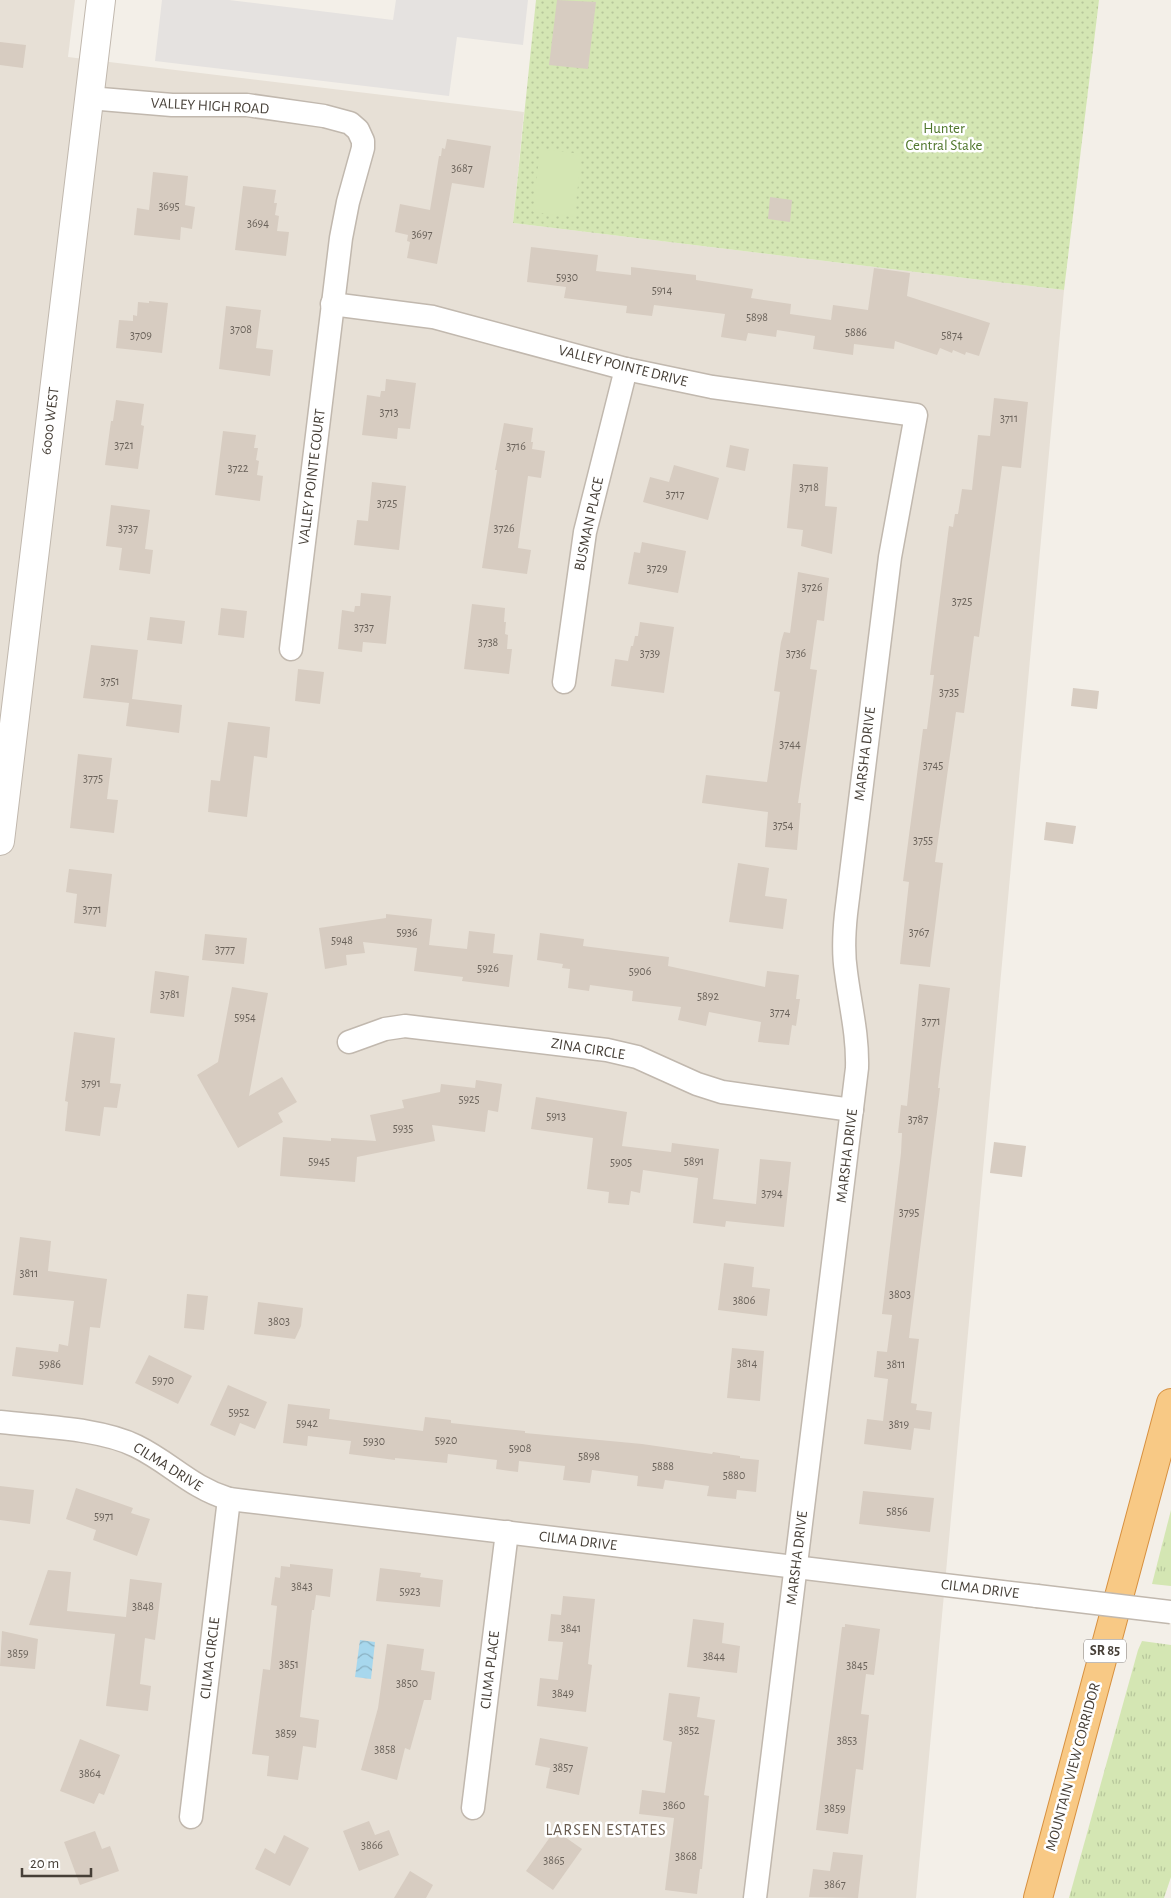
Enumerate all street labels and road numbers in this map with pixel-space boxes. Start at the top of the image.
street label: VALLEY HIGH ROAD [150,95,270,117]
street label: VALLEY POINTE DRIVE [557,343,689,389]
street label: 6000 WEST [38,386,62,456]
street label: VALLEY POINTE COURT [296,407,328,546]
street label: BUSMAN PLACE [572,476,606,572]
street label: MARSHA DRIVE [852,706,878,802]
street label: ZINA CIRCLE [550,1036,626,1062]
street label: MARSHA DRIVE [834,1108,860,1204]
street label: CILMA DRIVE [131,1440,205,1494]
street label: MARSHA DRIVE [784,1510,810,1606]
street label: CILMA DRIVE [538,1529,618,1553]
street label: CILMA DRIVE [940,1577,1020,1601]
street label: CILMA CIRCLE [198,1616,222,1700]
street label: CILMA PLACE [478,1630,502,1710]
road number: SR 85 [1084,1640,1126,1662]
street label: MOUNTAIN VIEW CORRIDOR [1043,1681,1103,1853]

